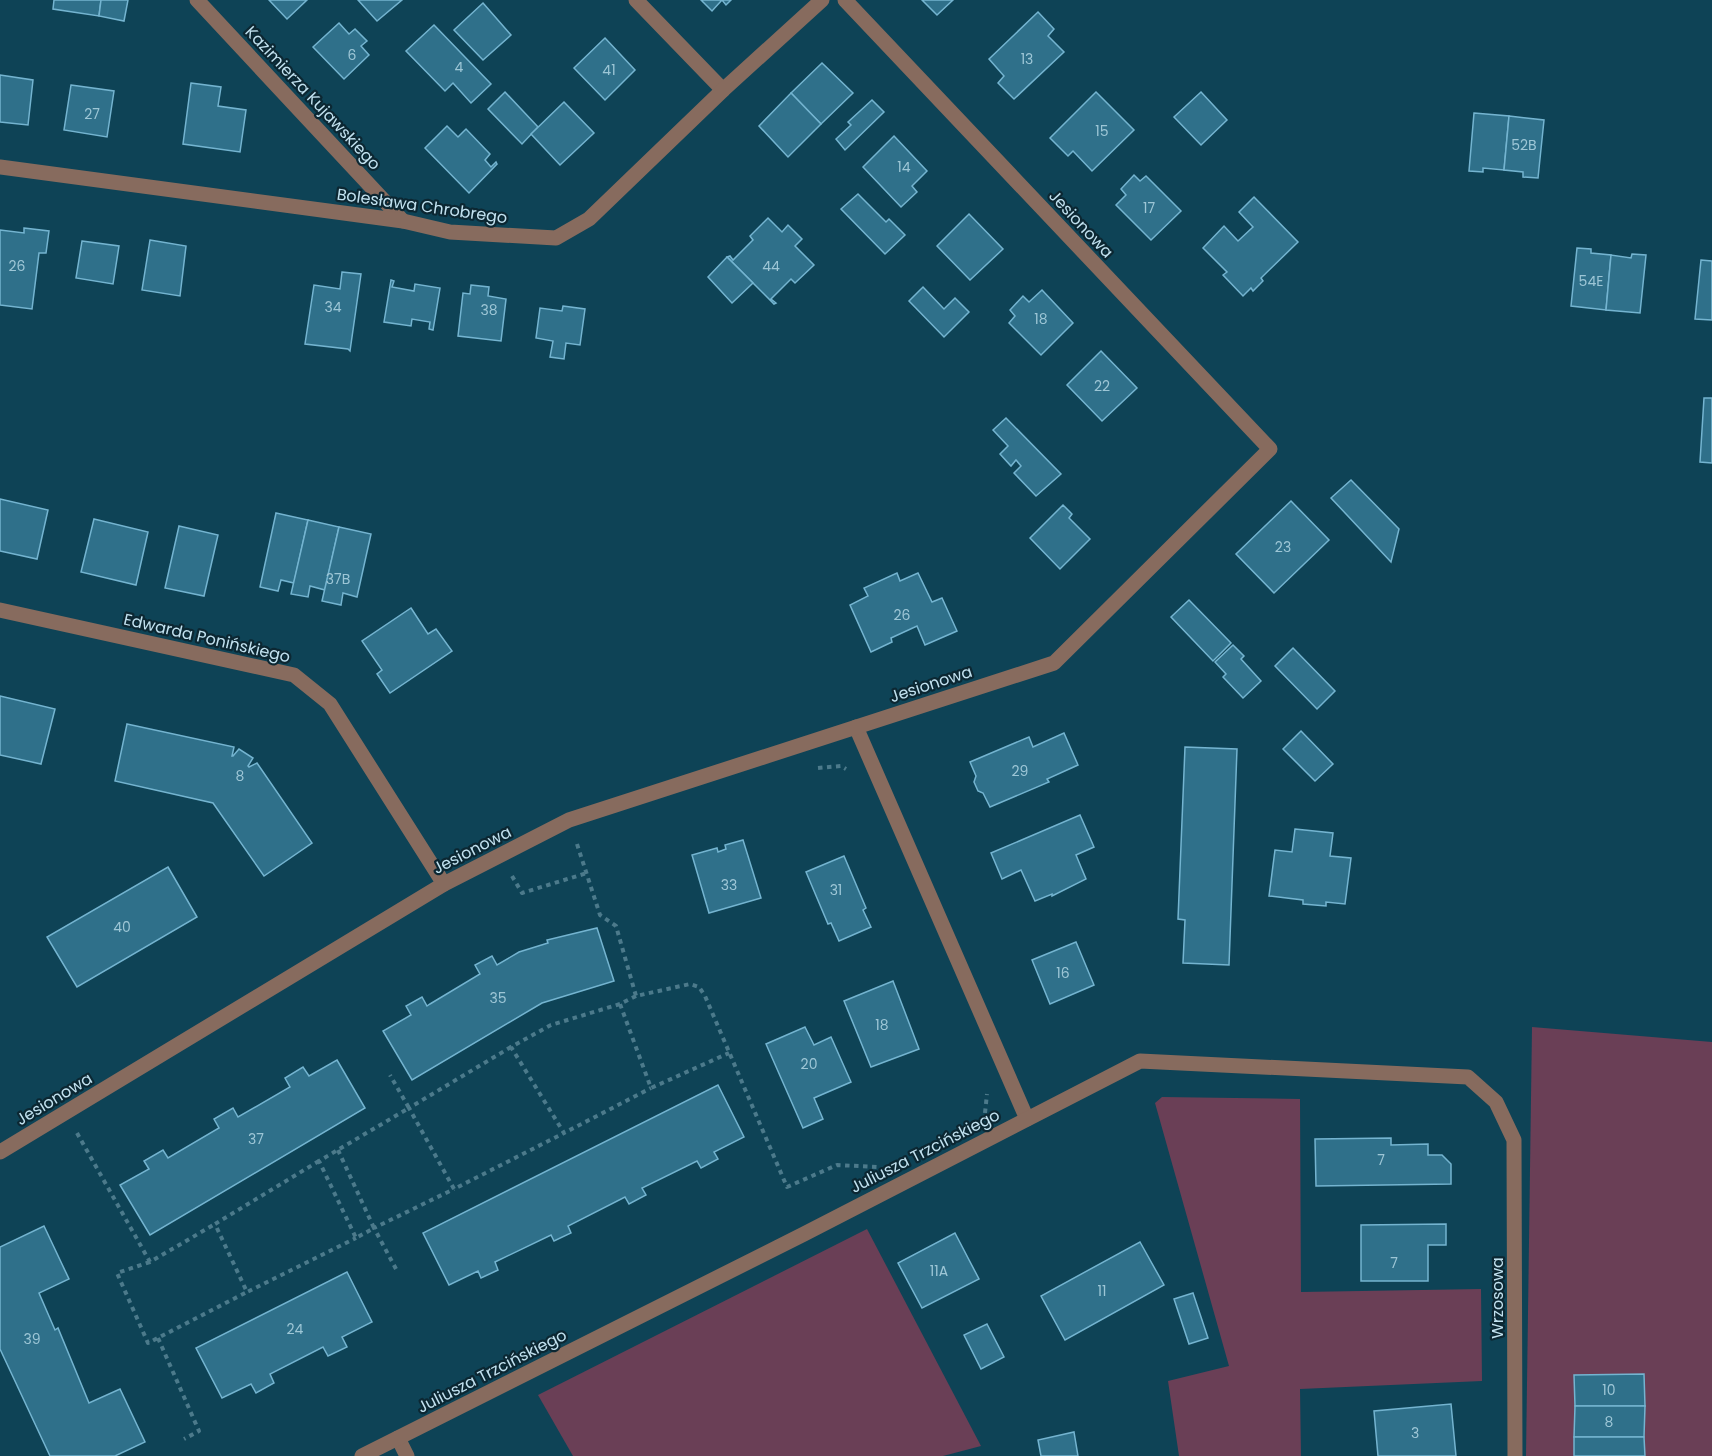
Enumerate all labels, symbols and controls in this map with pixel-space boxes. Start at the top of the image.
street label: Kazimierza Kujawskiego [240,21,386,175]
house number: 6 [348,45,357,65]
house number: 13 [1021,49,1033,69]
house number: 4 [455,57,464,77]
house number: 41 [602,60,616,80]
house number: 27 [84,104,100,124]
house number: 15 [1095,121,1109,141]
house number: 52B [1511,135,1537,155]
house number: 14 [897,157,911,177]
street label: Bolesława Chrobrego [335,183,509,229]
street label: Jesionowa [1043,185,1119,263]
house number: 17 [1143,198,1155,218]
house number: 26 [9,256,26,276]
house number: 44 [762,256,780,276]
house number: 54E [1579,271,1603,291]
house number: 34 [324,297,342,317]
house number: 38 [480,300,498,320]
house number: 18 [1034,309,1048,329]
house number: 22 [1094,376,1110,396]
house number: 23 [1275,537,1291,557]
house number: 37B [326,569,350,589]
house number: 26 [894,605,911,625]
street label: Edwarda Ponińskiego [121,608,293,668]
street label: Jesionowa [887,660,975,708]
house number: 29 [1012,761,1028,781]
house number: 8 [236,766,245,786]
street label: Jesionowa [429,820,515,880]
house number: 33 [721,875,737,895]
house number: 31 [830,880,842,900]
house number: 40 [113,917,131,937]
house number: 16 [1056,963,1070,983]
house number: 35 [489,988,507,1008]
house number: 18 [875,1015,889,1035]
house number: 20 [801,1054,817,1074]
street label: Jesionowa [11,1067,97,1131]
street label: Juliusza Trzcińskiego [846,1103,1004,1199]
house number: 37 [248,1129,264,1149]
house number: 7 [1377,1150,1385,1170]
house number: 7 [1390,1253,1398,1273]
street label: Wrzosowa [1486,1257,1509,1339]
house number: 11A [930,1261,948,1281]
house number: 11 [1098,1281,1106,1301]
house number: 24 [287,1319,304,1339]
street label: Juliusza Trzcińskiego [413,1323,571,1419]
house number: 39 [23,1329,41,1349]
house number: 10 [1602,1380,1616,1400]
house number: 8 [1605,1412,1614,1432]
house number: 3 [1411,1423,1419,1443]

